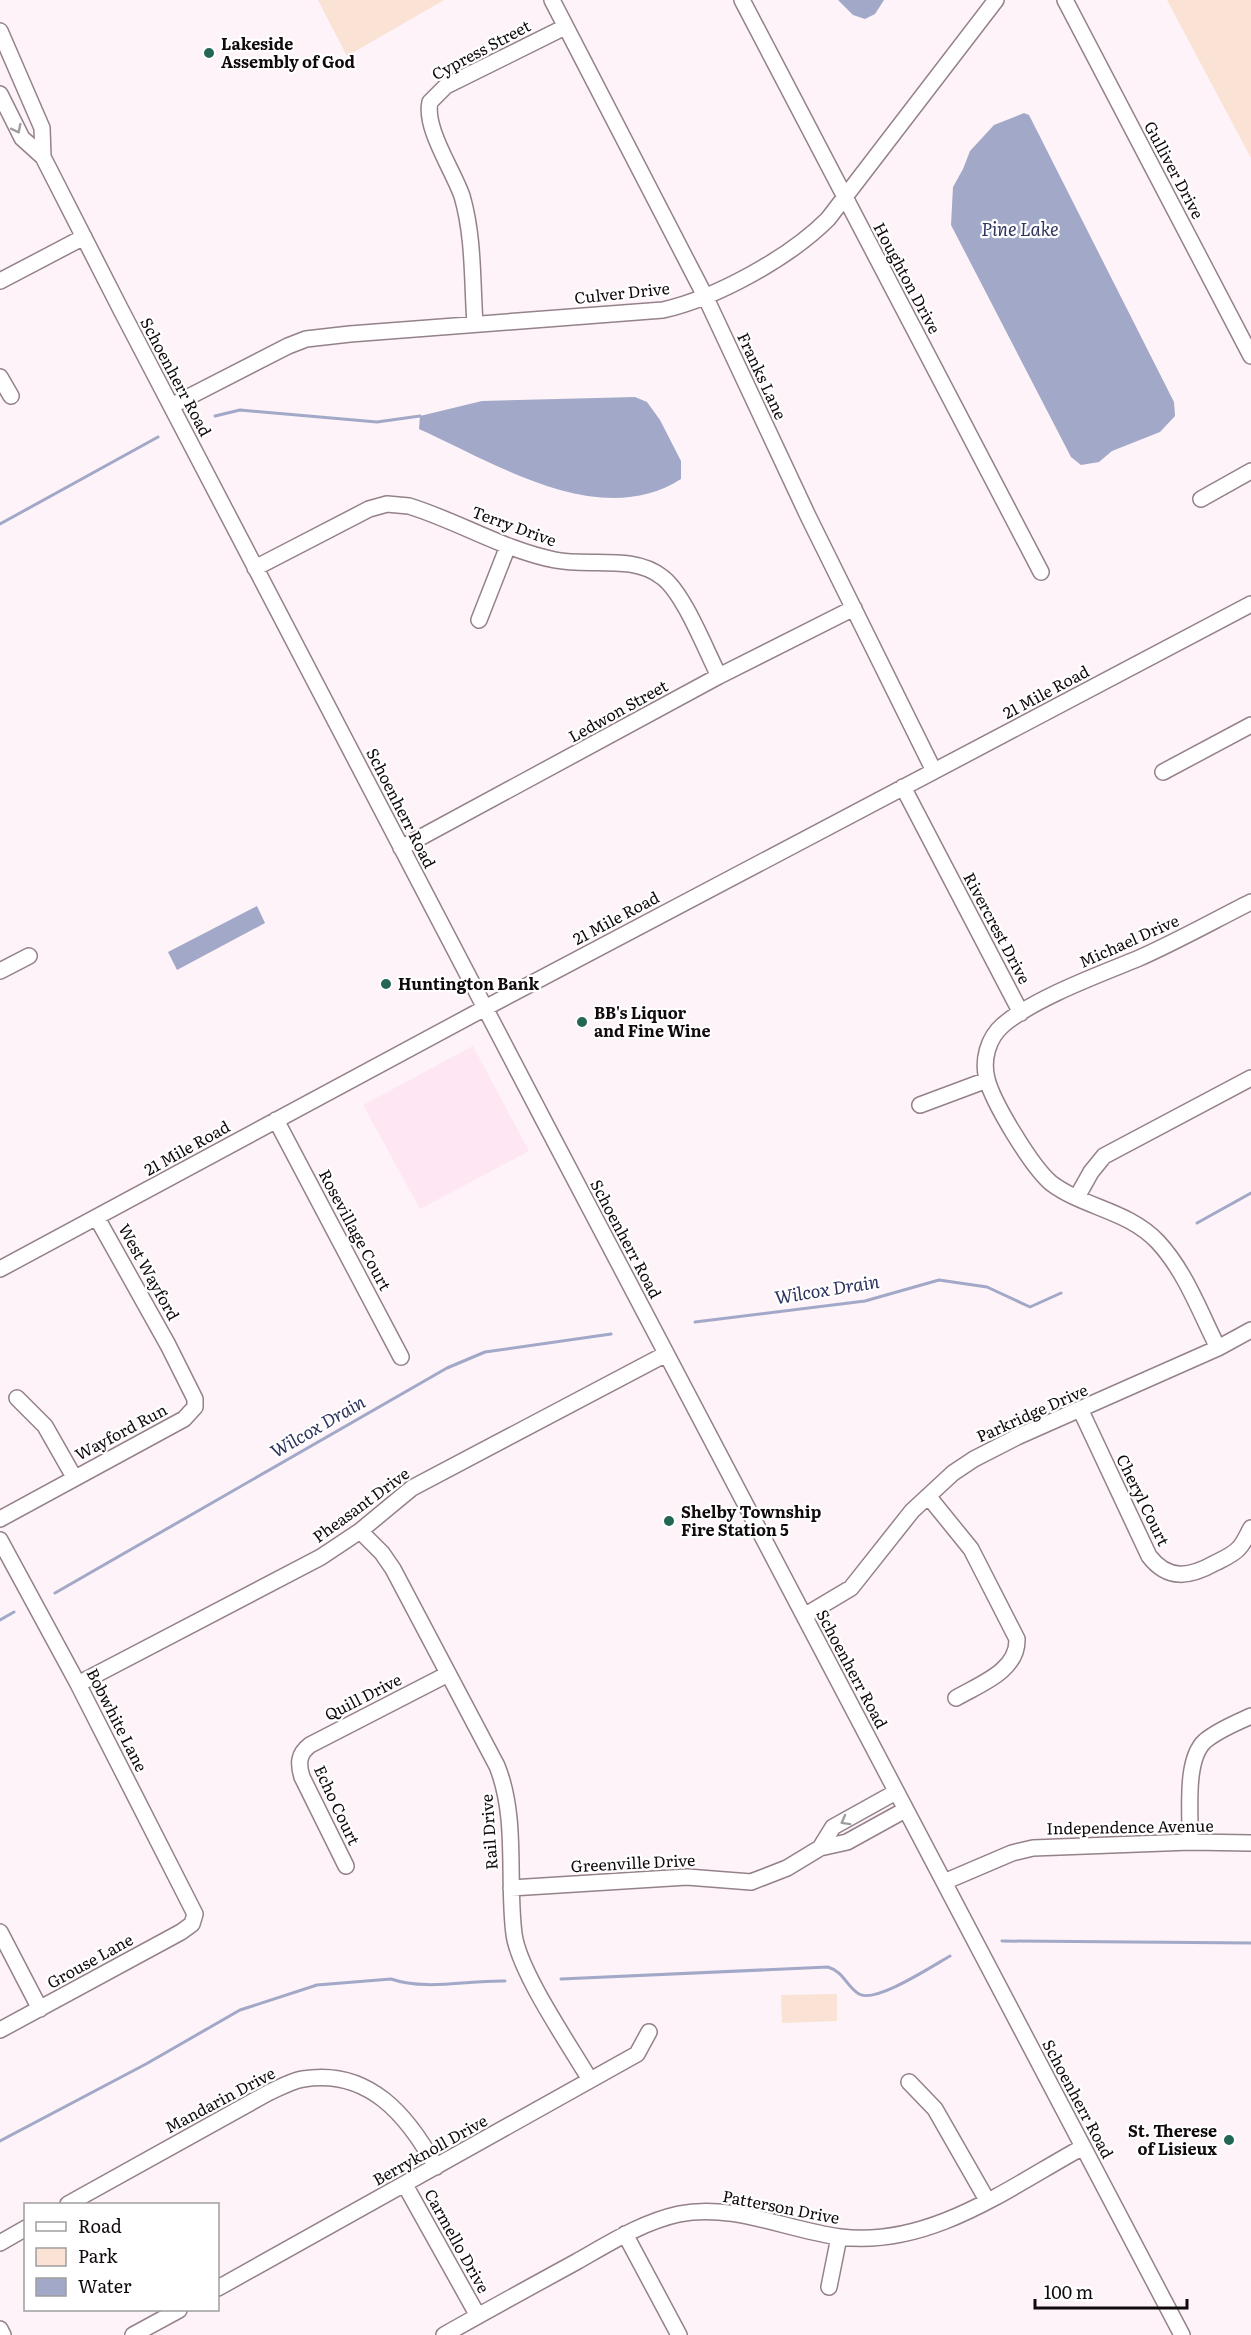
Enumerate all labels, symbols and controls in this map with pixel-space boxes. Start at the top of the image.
street label: Cypress Street [427,13,535,85]
place label: Lakeside Assembly of God [221,31,355,73]
marker: Lakeside Assembly of God [202,46,216,60]
street label: Gulliver Drive [1139,116,1211,223]
one-way arrow [10,122,22,133]
water label: Pine Lake [981,215,1059,242]
street label: Houghton Drive [868,218,947,337]
street label: Culver Drive [573,275,671,309]
street label: Schoenherr Road [135,313,219,441]
street label: Franks Lane [732,328,794,423]
street label: Terry Drive [469,499,560,551]
street label: 21 Mile Road [998,658,1093,724]
street label: Ledwon Street [563,673,672,747]
street label: Schoenherr Road [361,743,443,872]
street label: Rivercrest Drive [958,867,1037,988]
street label: 21 Mile Road [568,884,663,950]
street label: Michael Drive [1075,907,1182,973]
place label: Huntington Bank [398,971,540,995]
marker: Huntington Bank [379,977,393,991]
place label: BB's Liquor and Fine Wine [594,1000,711,1042]
marker: BB's Liquor and Fine Wine [575,1015,589,1029]
street label: 21 Mile Road [139,1114,234,1181]
street label: Rosevillage Court [314,1165,398,1295]
street label: Schoenherr Road [585,1175,669,1303]
street label: West Wayford [113,1219,187,1325]
water label: Wilcox Drain [773,1267,881,1310]
street label: Parkridge Drive [972,1377,1091,1447]
water label: Wilcox Drain [265,1387,370,1464]
street label: Wayford Run [70,1397,171,1466]
street label: Cheryl Court [1111,1450,1177,1550]
street label: Pheasant Drive [307,1461,414,1548]
place label: Shelby Township Fire Station 5 [681,1499,821,1541]
marker: Shelby Township Fire Station 5 [662,1514,676,1528]
street label: Schoenherr Road [811,1605,895,1733]
street label: Bobwhite Lane [81,1664,154,1775]
street label: Quill Drive [320,1666,405,1726]
street label: Echo Court [309,1761,367,1849]
street label: Rail Drive [473,1793,503,1871]
street label: Independence Avenue [1046,1813,1214,1839]
one-way arrow [841,1814,851,1825]
street label: Greenville Drive [570,1847,696,1877]
street label: Grouse Lane [42,1927,137,1994]
street label: Schoenherr Road [1037,2035,1121,2163]
street label: Mandarin Drive [160,2060,279,2138]
street label: Berryknoll Drive [368,2108,491,2191]
place label: St. Therese of Lisieux [1128,2118,1217,2160]
marker: St. Therese of Lisieux [1222,2133,1236,2147]
street label: Patterson Drive [721,2183,842,2229]
street label: Carmello Drive [419,2184,496,2297]
legend [24,2203,219,2311]
text: Road [78,2212,122,2239]
text: Park [78,2242,119,2269]
text: Water [78,2272,132,2299]
scale bar [1035,2272,1186,2310]
text: 100 m [1044,2278,1093,2305]

